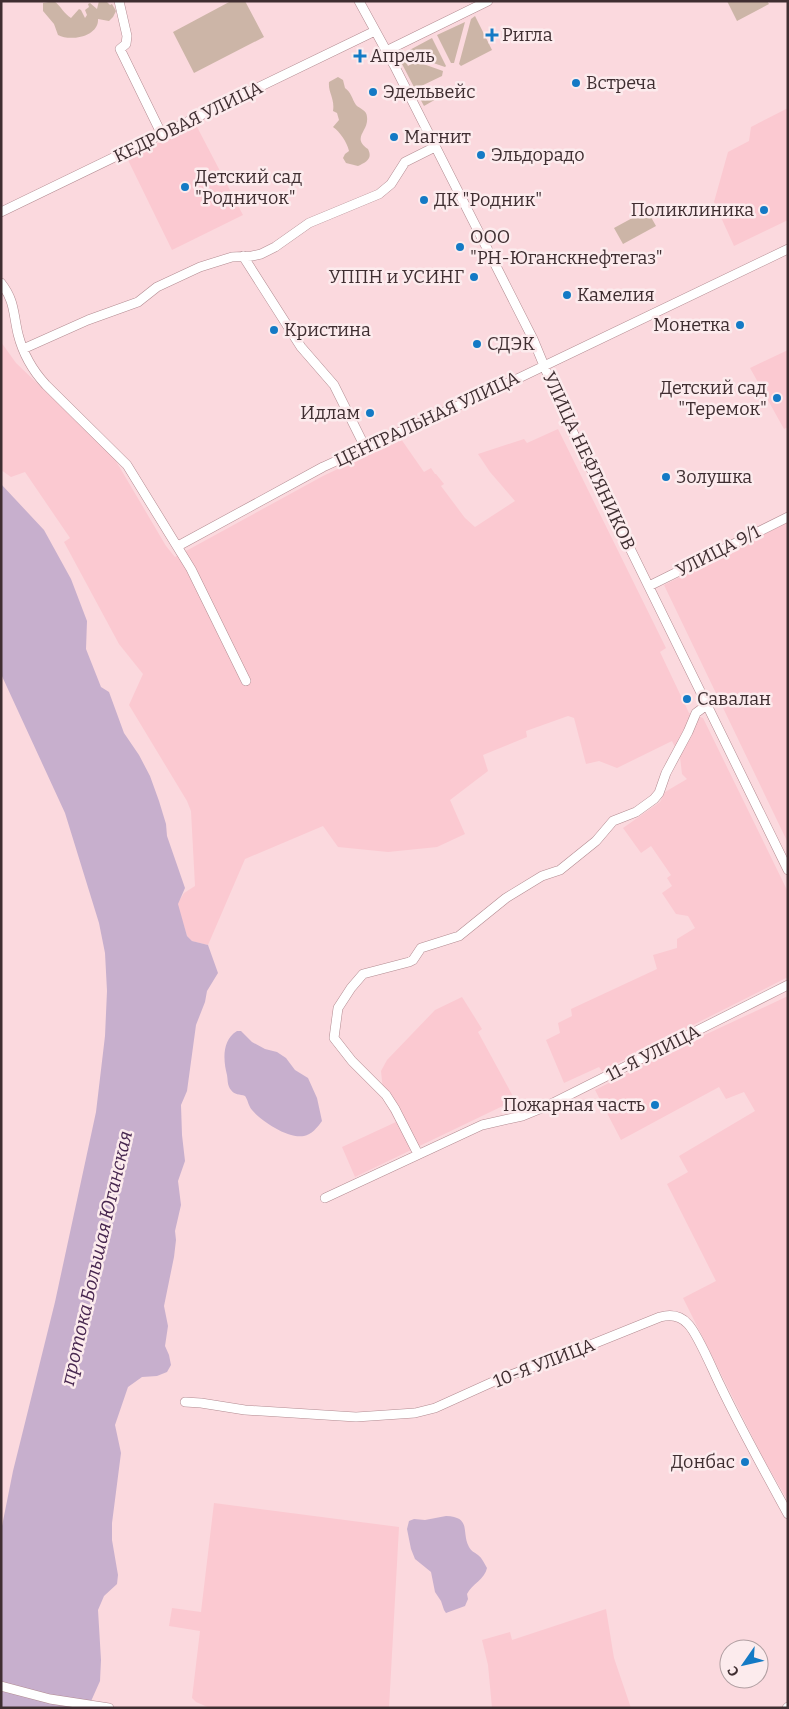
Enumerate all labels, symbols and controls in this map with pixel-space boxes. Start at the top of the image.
place label: Ригла [502,24,553,46]
marker: Ригла [486,29,498,41]
place label: Апрель [370,45,434,67]
marker: Апрель [354,50,366,62]
place label: Встреча [586,72,656,94]
street label: КЕДРОВАЯ УЛИЦА [110,76,266,168]
marker: Встреча [570,77,582,89]
place label: Эдельвейс [383,81,475,103]
marker: Эдельвейс [367,86,379,98]
place label: Магнит [404,126,471,148]
marker: Магнит [388,131,400,143]
place label: Эльдорадо [491,144,585,166]
marker: Эльдорадо [475,149,487,161]
place label: Детский сад "Родничок" [195,166,302,209]
marker: Детский сад "Родничок" [179,181,191,193]
place label: ДК "Родник" [434,189,542,211]
marker: ДК "Родник" [418,194,430,206]
place label: Поликлиника [631,199,754,221]
marker: Поликлиника [758,204,770,216]
place label: ООО "РН-Юганскнефтегаз" [470,226,663,269]
marker: ООО "РН-Юганскнефтегаз" [454,241,466,253]
place label: УППН и УСИНГ [329,266,464,288]
marker: УППН и УСИНГ [468,271,480,283]
place label: Камелия [577,284,654,306]
marker: Камелия [561,289,573,301]
place label: Монетка [653,314,730,336]
place label: Кристина [284,319,371,341]
marker: Монетка [734,319,746,331]
marker: Кристина [268,324,280,336]
place label: СДЭК [487,333,535,355]
marker: СДЭК [471,338,483,350]
street label: ЦЕНТРАЛЬНАЯ УЛИЦА [331,366,523,471]
street label: УЛИЦА НЕФТЯНИКОВ [538,368,640,554]
place label: Детский сад "Теремок" [660,377,767,420]
marker: Детский сад "Теремок" [771,392,783,404]
place label: Идлам [300,402,360,424]
marker: Идлам [364,407,376,419]
place label: Золушка [676,466,752,488]
marker: Золушка [660,471,672,483]
street label: УЛИЦА 9/1 [672,520,764,582]
place label: Савалан [697,688,771,710]
marker: Савалан [681,693,693,705]
street label: 11-Я УЛИЦА [602,1020,704,1086]
place label: Пожарная часть [503,1094,645,1116]
marker: Пожарная часть [649,1099,661,1111]
water label: протока Большая Юганская [56,1128,137,1389]
street label: 10-Я УЛИЦА [490,1334,598,1392]
place label: Донбас [671,1451,735,1473]
marker: Донбас [739,1456,751,1468]
north arrow [719,1639,769,1689]
text: С [724,1662,743,1679]

